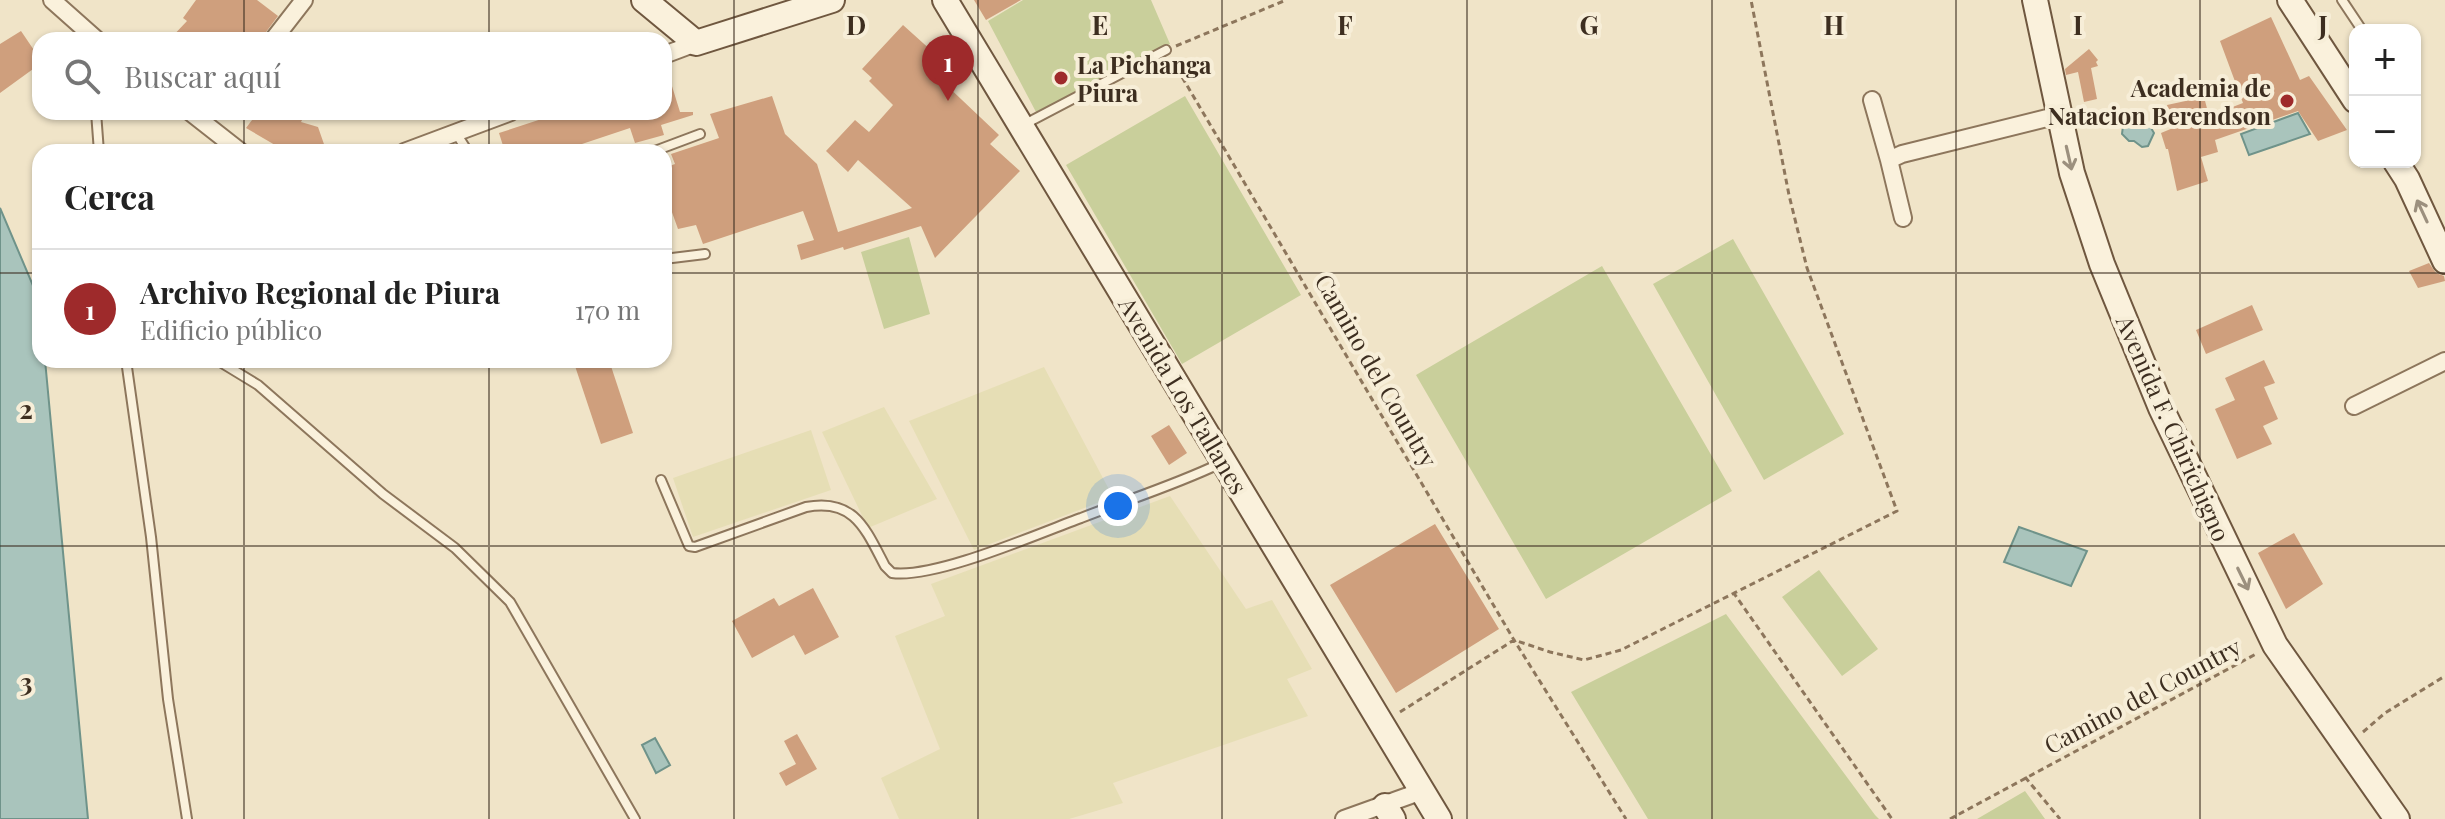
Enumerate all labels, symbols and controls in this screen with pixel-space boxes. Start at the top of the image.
text: D [846,7,866,42]
text: E [1092,7,1108,42]
text: F [1337,7,1353,42]
text: G [1579,7,1599,42]
text: H [1824,7,1844,42]
text: I [2073,7,2083,42]
text: J [2317,7,2328,42]
map controls [2349,24,2421,168]
button: + [2349,24,2421,96]
search box [32,32,672,120]
pin: 1 [922,35,974,101]
place label: La Pichanga Piura [1077,48,1212,108]
icon: search [60,54,104,98]
text: Buscar aquí [124,56,281,96]
marker: La Pichanga Piura [1052,69,1070,87]
place label: Academia de Natacion Berendson [2048,71,2271,131]
marker: Academia de Natacion Berendson [2278,92,2296,110]
button: − [2349,96,2421,168]
one-way arrow [2062,145,2077,171]
text: Cerca [64,173,155,219]
one-way arrow [2414,199,2429,223]
street label: Camino del Country [1309,267,1445,473]
text: Archivo Regional de Piura [140,272,500,312]
street label: Avenida Los Tallanes [1112,290,1256,499]
text: 1 [85,292,95,327]
text: 170 m [575,292,640,327]
street label: Avenida F. Chirichigno [2109,309,2238,546]
text: Edificio público [140,312,322,347]
text: 2 [19,391,33,426]
your location [1098,486,1138,526]
one-way arrow [2236,567,2251,591]
street label: Camino del Country [2038,630,2246,760]
text: 3 [20,664,32,699]

